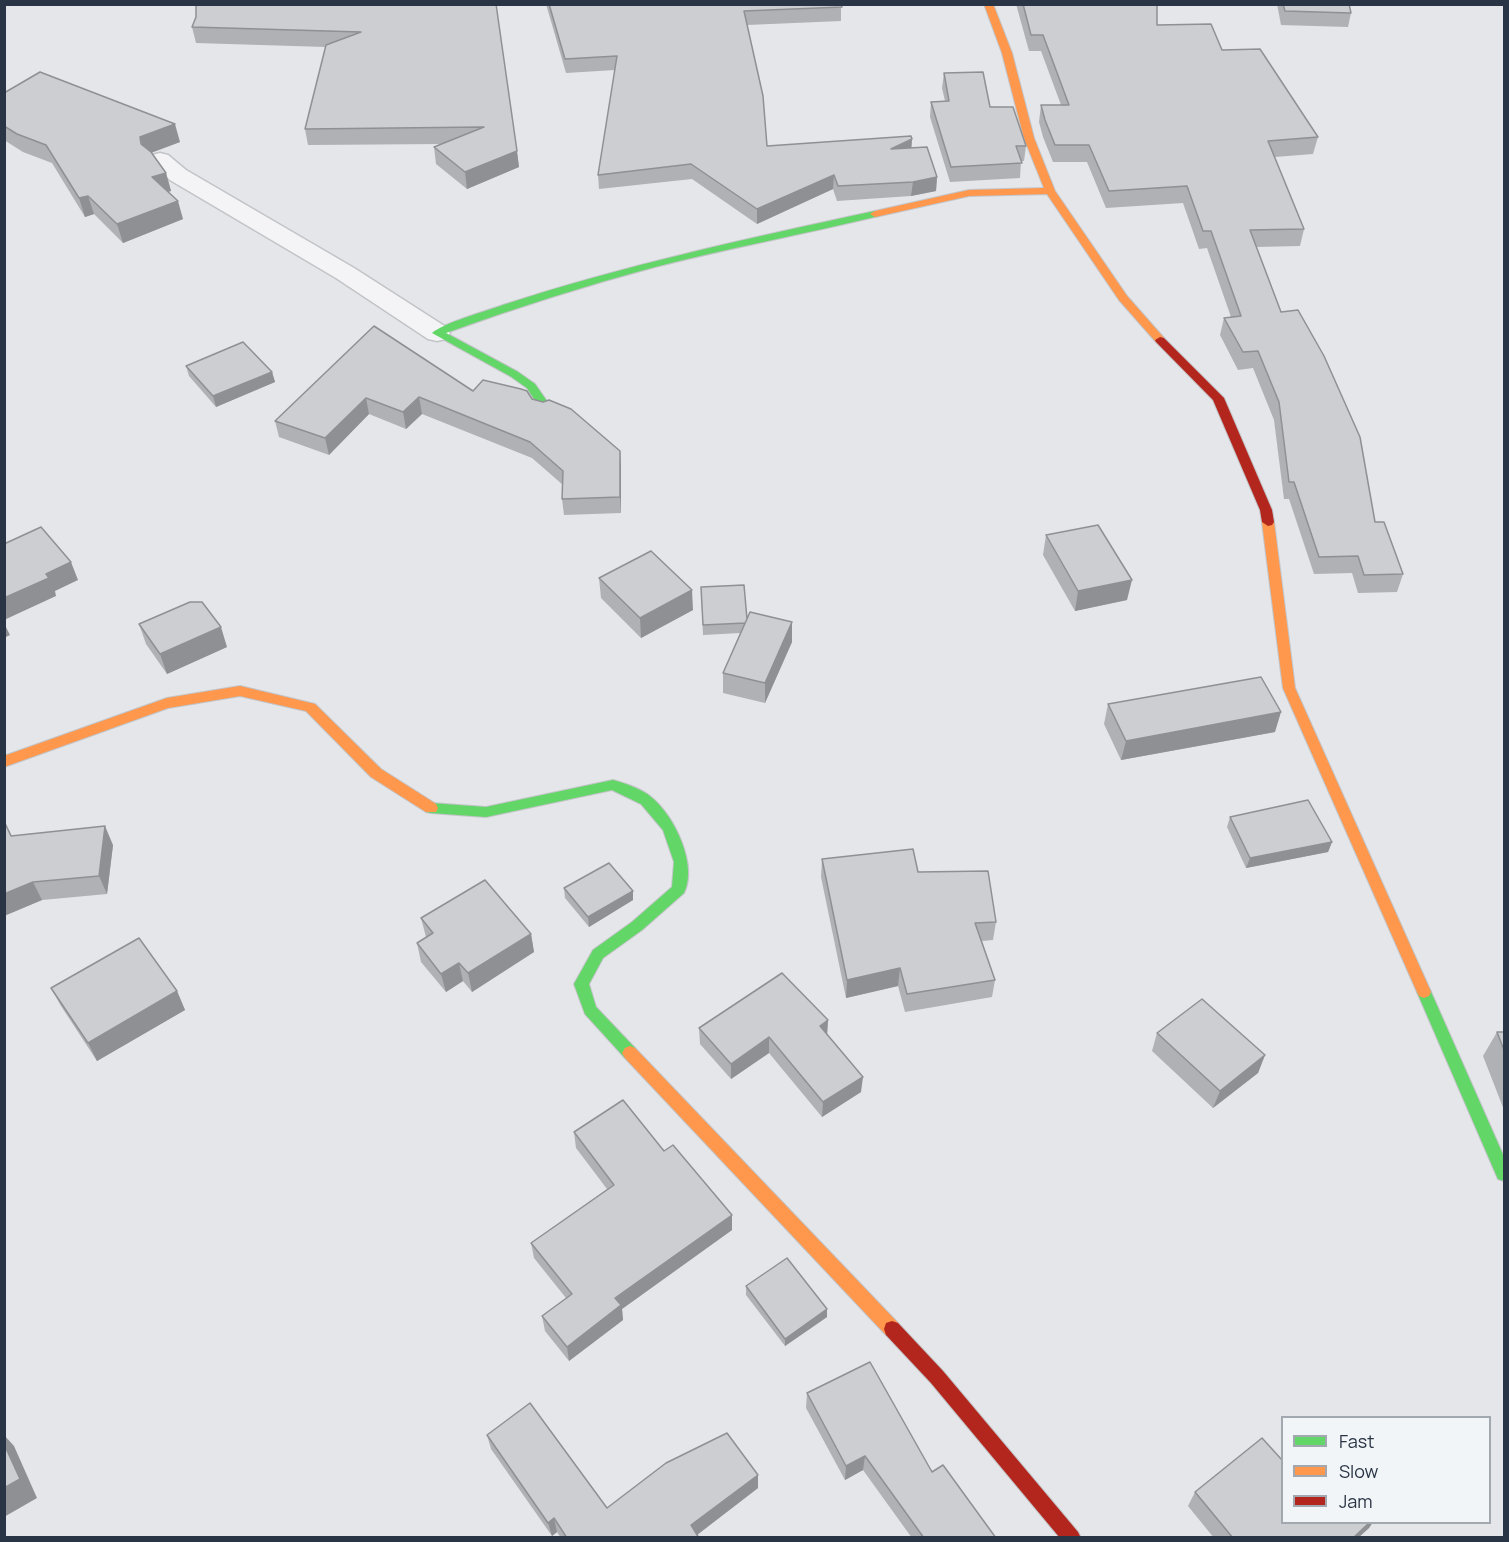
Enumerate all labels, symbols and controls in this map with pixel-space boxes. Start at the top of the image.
legend [1281,1416,1491,1524]
text: Fast [1339,1429,1374,1453]
text: Slow [1339,1459,1378,1483]
text: Jam [1339,1489,1373,1513]

